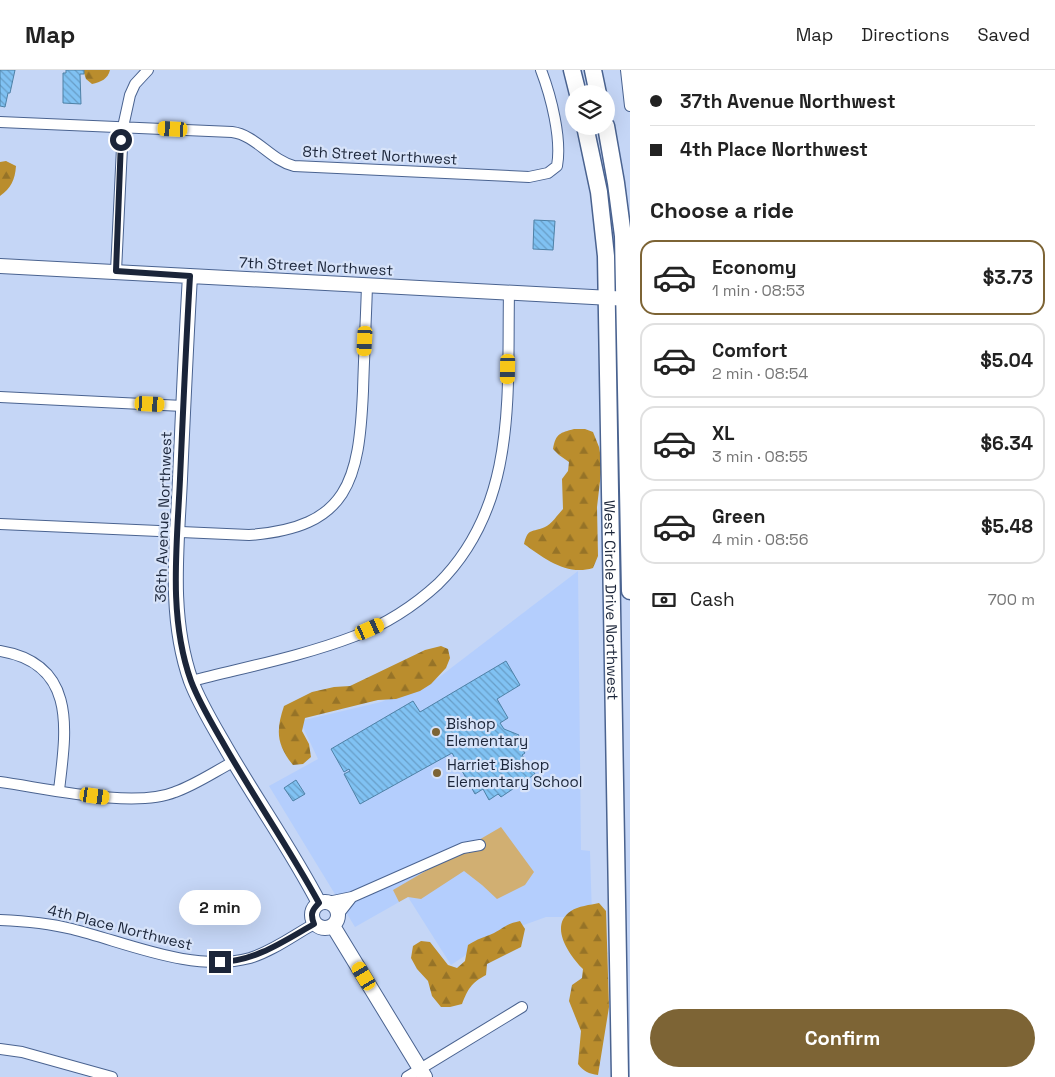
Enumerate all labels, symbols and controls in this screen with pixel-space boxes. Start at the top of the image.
text: Map [25,19,75,50]
text: Map [796,23,833,46]
text: Directions [861,23,950,46]
text: Saved [978,23,1030,46]
map controls [565,85,615,135]
button: layers [565,85,615,135]
text: 37th Avenue Northwest [680,89,896,114]
car [157,121,188,137]
route start [110,129,132,151]
text: 4th Place Northwest [680,137,868,162]
street label: 8th Street Northwest [302,141,458,169]
text: Choose a ride [650,196,794,224]
street label: 7th Street Northwest [238,252,394,280]
icon: car [652,255,697,300]
text: Economy [712,255,796,280]
text: $3.73 [983,265,1033,290]
text: 1 min · 08:53 [712,280,805,301]
car [356,326,373,356]
icon: car [652,338,697,383]
text: Comfort [712,338,788,363]
text: $5.04 [980,348,1033,373]
car [500,354,515,384]
text: 2 min · 08:54 [712,363,808,384]
car [134,396,165,412]
icon: car [652,421,697,466]
text: XL [712,421,735,446]
street label: 36th Avenue Northwest [151,431,175,603]
text: $6.34 [980,431,1033,456]
text: 3 min · 08:55 [712,446,808,467]
street label: West Circle Drive Northwest [601,500,623,701]
icon: car [652,504,697,549]
text: Green [712,504,765,529]
text: $5.48 [981,514,1033,539]
text: 4 min · 08:56 [712,529,808,550]
icon: cash [650,586,678,614]
text: Cash [690,587,735,612]
text: 700 m [988,589,1035,610]
car [353,616,386,642]
place label: Bishop Elementary [446,714,528,750]
marker: Bishop Elementary [430,726,442,738]
place label: Harriet Bishop Elementary School [447,755,583,791]
marker: Harriet Bishop Elementary School [431,767,443,779]
car [79,786,110,806]
callout: 2 min [179,890,261,924]
text: 2 min [199,897,241,918]
street label: 4th Place Northwest [46,900,194,954]
route end [209,951,231,973]
car [349,959,378,993]
button: Confirm [650,1009,1035,1067]

